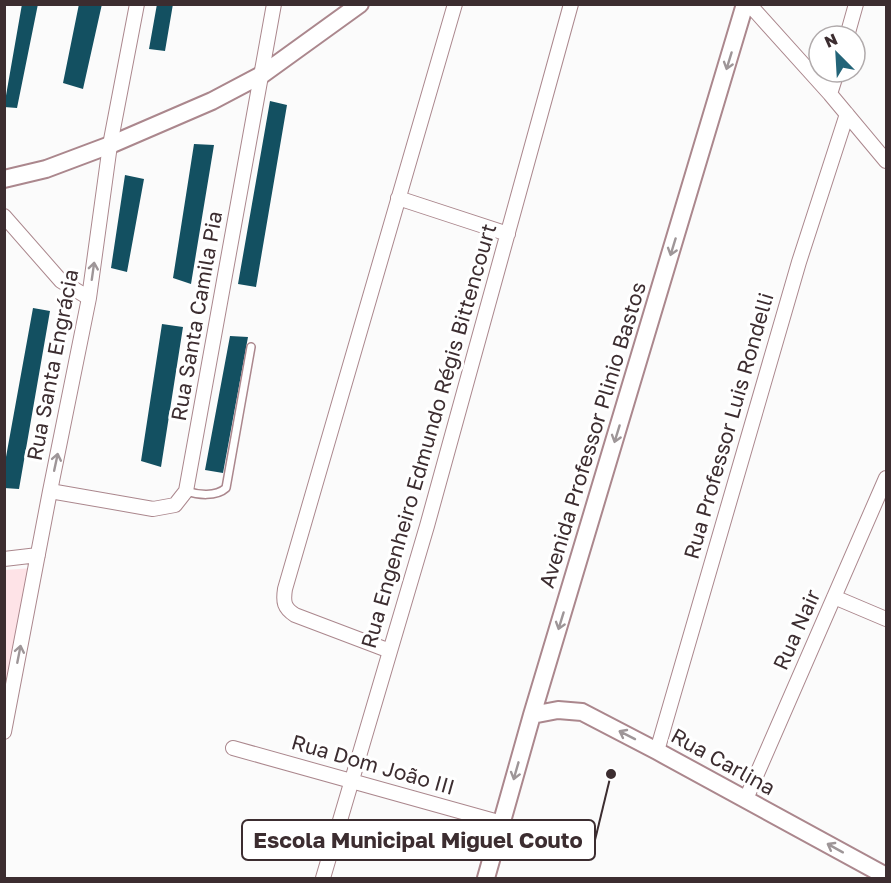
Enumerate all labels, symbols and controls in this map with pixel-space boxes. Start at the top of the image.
north arrow [807,24,867,84]
text: N [821,29,841,52]
one-way arrow [723,51,734,70]
street label: Rua Santa Camila Pia [165,209,227,423]
street label: Rua Engenheiro Edmundo Régis Bittencourt [355,220,501,651]
one-way arrow [667,237,678,256]
one-way arrow [87,262,98,281]
street label: Rua Santa Engrácia [21,267,83,463]
street label: Avenida Professor Plinio Bastos [533,279,651,591]
street label: Rua Professor Luis Rondelli [678,290,779,562]
one-way arrow [611,424,622,443]
one-way arrow [51,453,62,473]
street label: Rua Nair [767,585,825,674]
one-way arrow [555,611,566,630]
one-way arrow [14,645,25,664]
street label: Rua Carlina [667,722,780,800]
street label: Rua Dom João III [289,728,458,800]
one-way arrow [618,729,636,741]
one-way arrow [510,762,521,781]
callout: Escola Municipal Miguel Couto [242,820,595,860]
text: Escola Municipal Miguel Couto [253,826,583,853]
one-way arrow [827,842,844,854]

